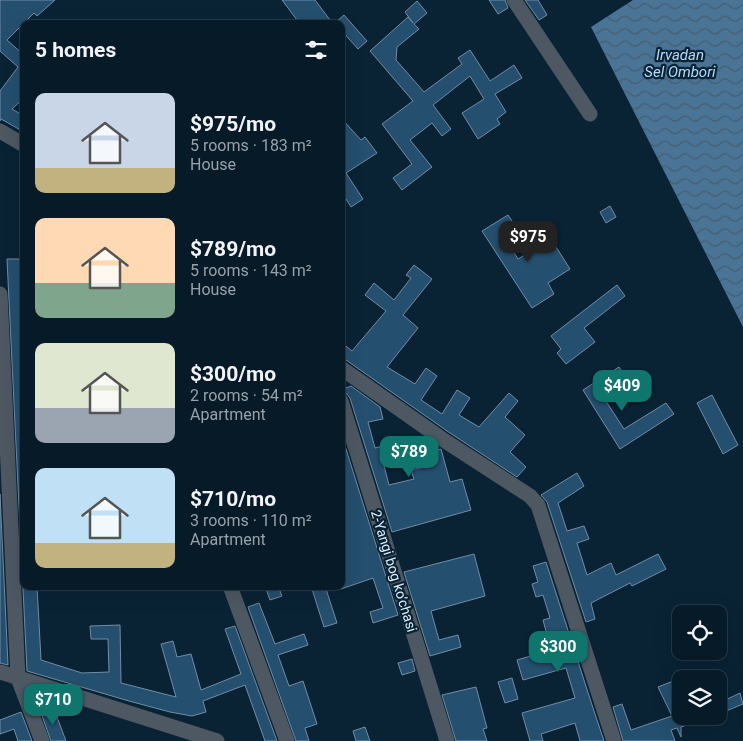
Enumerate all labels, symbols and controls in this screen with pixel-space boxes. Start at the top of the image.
icon: filters [302,36,330,64]
text: 5 homes [35,38,116,62]
water label: Irvadan Sel Ombori [644,46,716,81]
text: $975/mo [190,112,276,136]
icon: home [75,113,135,173]
text: 5 rooms · 183 m² [190,136,312,155]
text: House [190,155,236,174]
pin: $975 [498,220,558,263]
text: $975 [510,227,546,246]
text: $789/mo [190,237,276,261]
icon: home [75,238,135,298]
text: 5 rooms · 143 m² [190,261,312,280]
text: House [190,280,236,299]
text: $300/mo [190,362,276,386]
icon: home [75,363,135,423]
pin: $409 [592,370,652,412]
text: $409 [604,376,640,395]
text: 2 rooms · 54 m² [190,386,303,405]
text: Apartment [190,405,266,424]
pin: $789 [379,436,439,478]
text: $789 [391,442,427,461]
text: $710/mo [190,487,276,511]
icon: home [75,488,135,548]
street label: 2-Yangi bog koʼchasi [368,508,420,634]
text: 3 rooms · 110 m² [190,511,312,530]
text: Apartment [190,530,266,549]
map controls [672,605,727,725]
button: locate [672,605,727,660]
pin: $300 [528,630,588,673]
text: $300 [540,637,576,656]
button: layers [672,670,727,725]
pin: $710 [23,684,83,726]
text: $710 [35,690,71,709]

